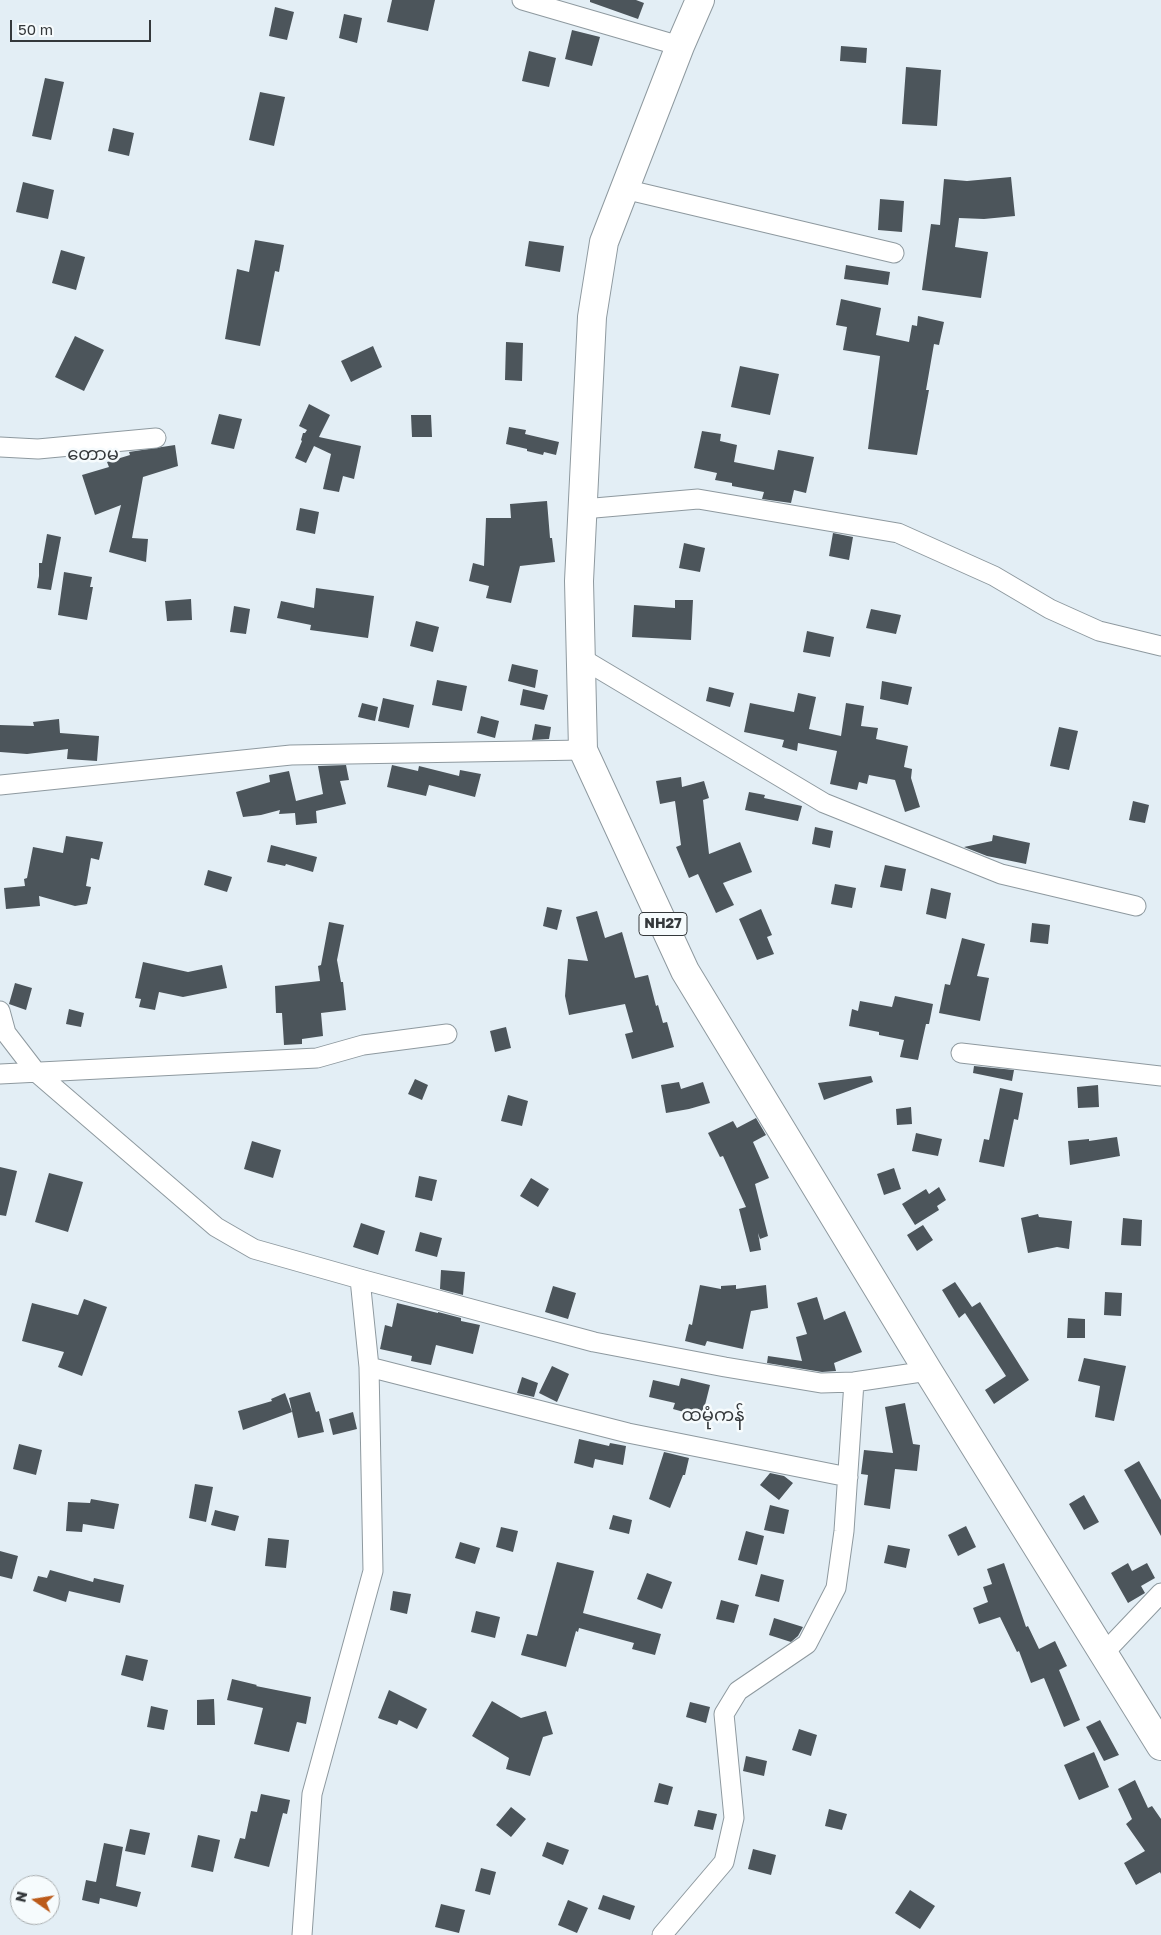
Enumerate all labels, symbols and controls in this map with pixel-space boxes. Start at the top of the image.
scale bar [12,10,154,42]
text: 50 m [18,20,53,38]
district label: တောမ [67,443,119,465]
road number: NH27 [639,912,687,936]
district label: ထမုံကန် [682,1404,744,1426]
north arrow [10,1875,60,1925]
text: N [11,1890,30,1904]

